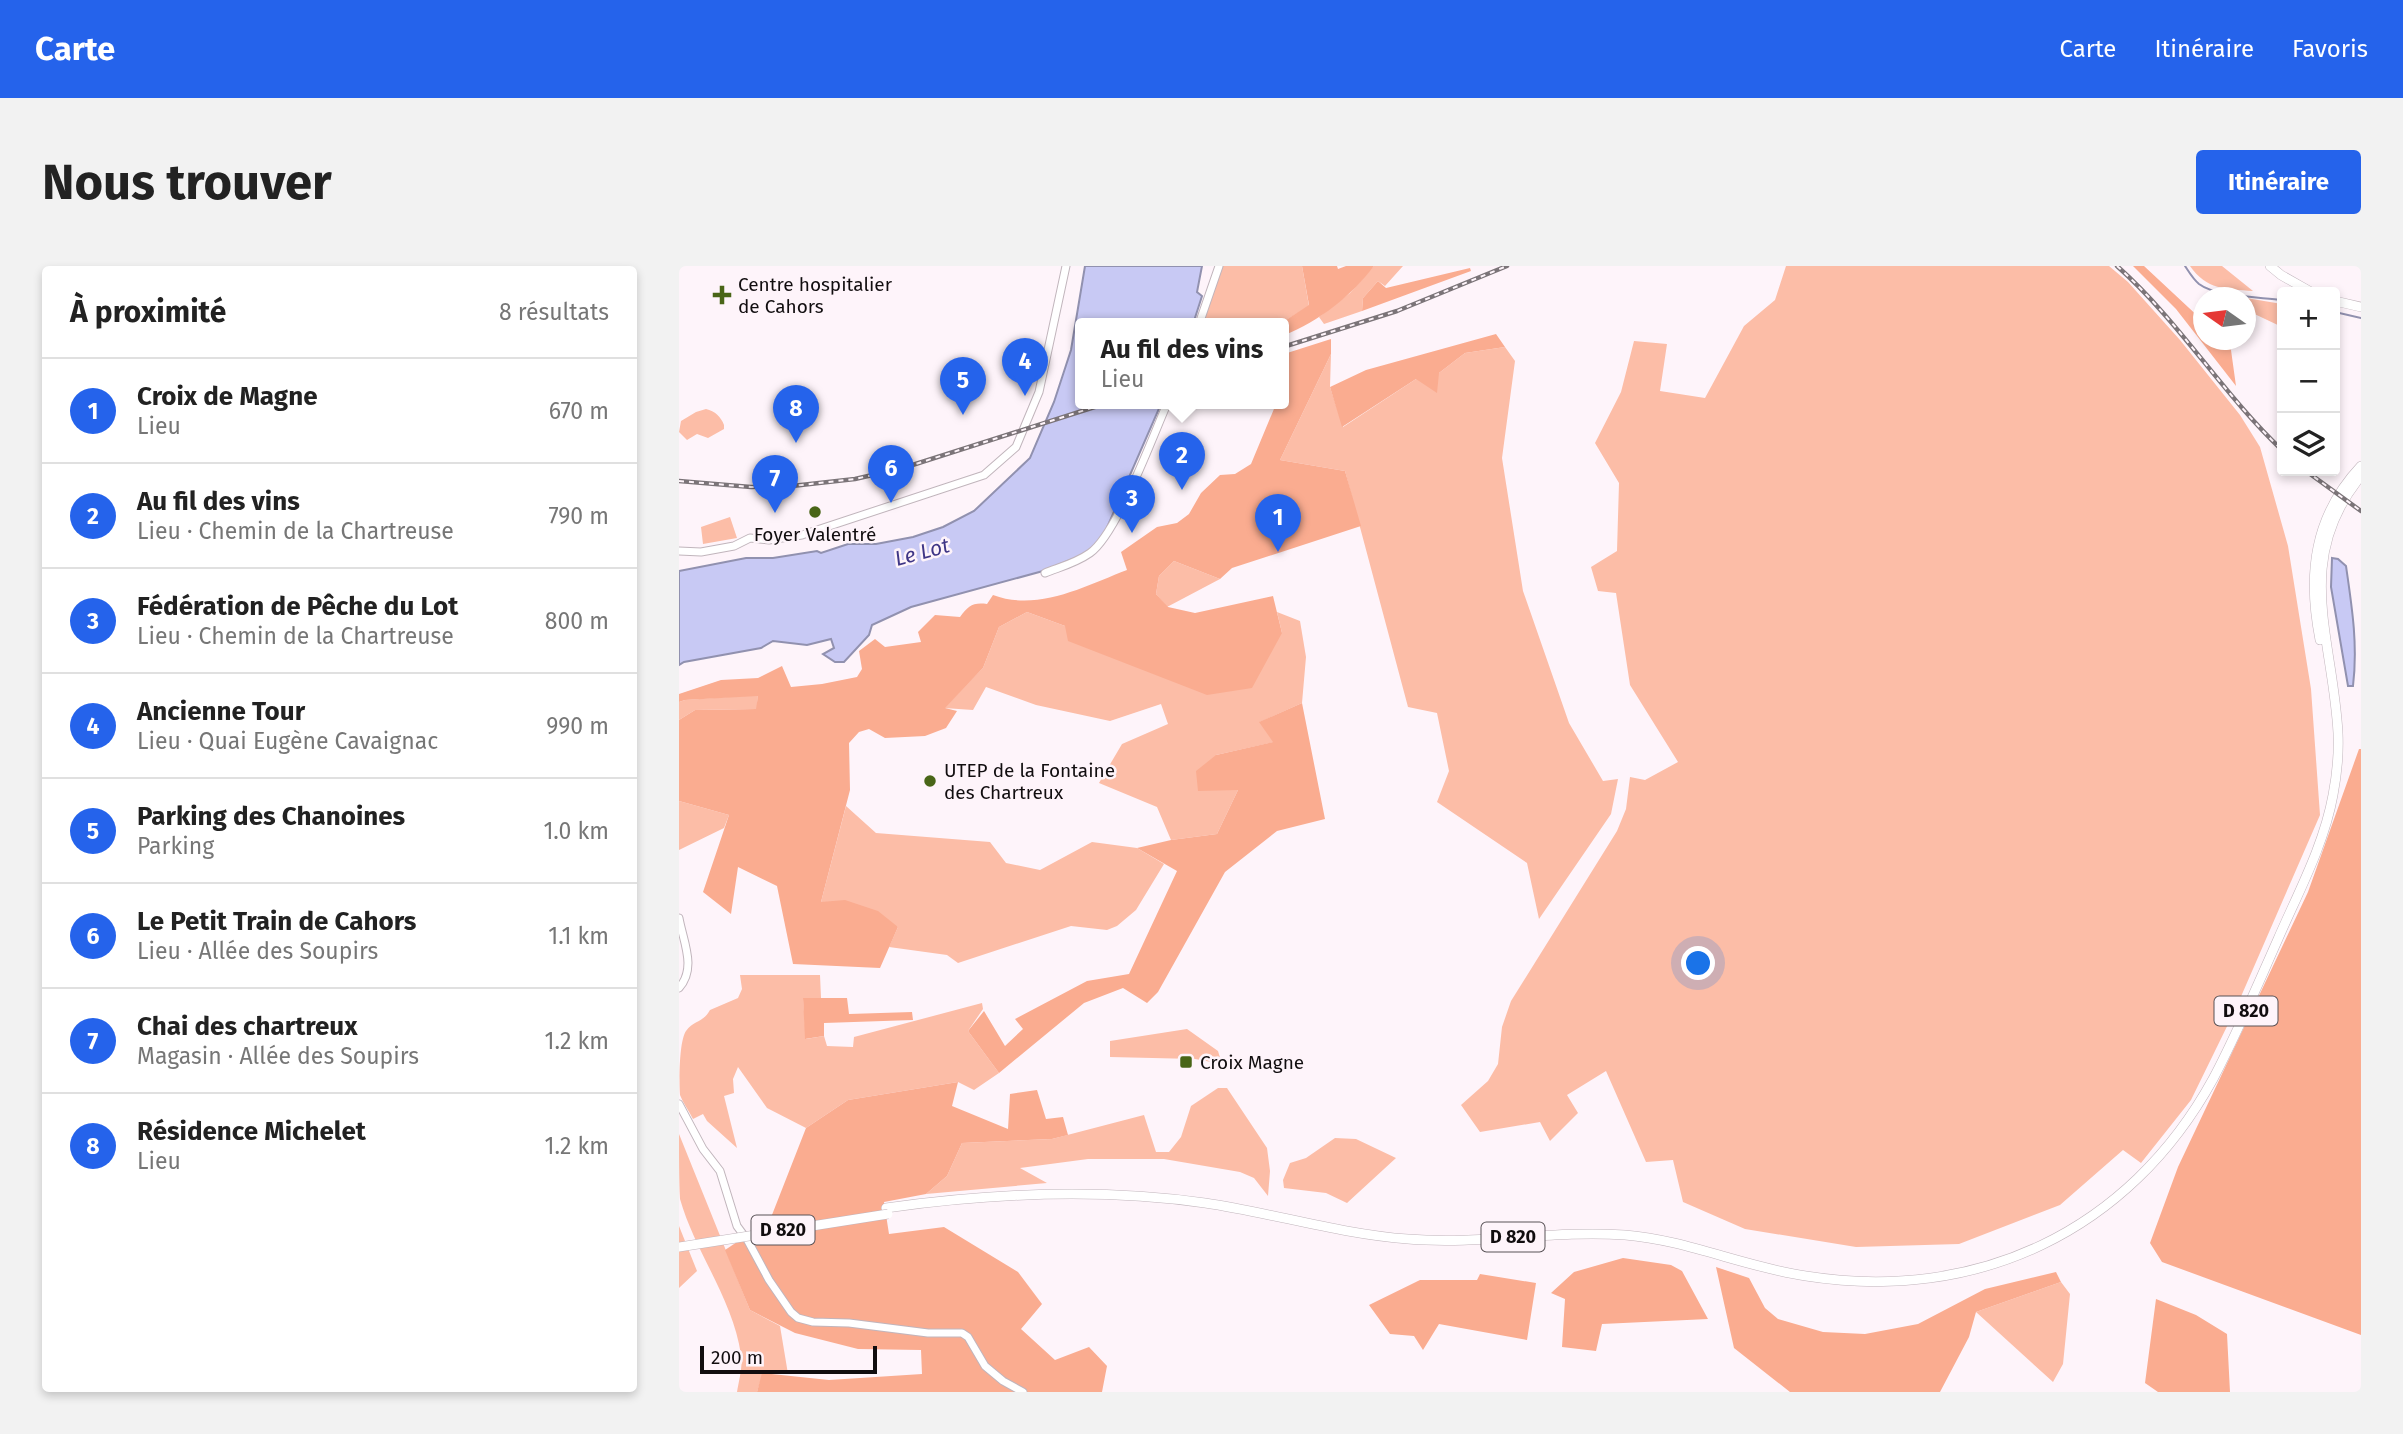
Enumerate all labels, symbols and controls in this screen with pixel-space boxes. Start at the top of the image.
text: Carte [35,29,115,69]
text: Carte [2060,35,2116,63]
text: Itinéraire [2154,35,2254,63]
text: Favoris [2292,35,2368,63]
button: Itinéraire [2196,150,2361,214]
text: Nous trouver [42,153,332,212]
place label: Centre hospitalier de Cahors [738,273,893,318]
marker: Centre hospitalier de Cahors [712,285,732,305]
north arrow [2193,287,2256,350]
map controls [2277,287,2340,476]
button: + [2277,287,2340,350]
text: À proximité [70,294,226,330]
text: 8 résultats [499,298,609,326]
popup [1075,318,1289,409]
text: Au fil des vins [1101,334,1263,365]
pin: 4 [1002,338,1048,396]
button: − [2277,350,2340,413]
pin: 5 [940,357,986,415]
text: Lieu [1101,365,1145,393]
text: Croix de Magne [137,381,318,412]
pin: 8 [773,385,819,443]
text: 1 [88,397,98,425]
text: 670 m [549,397,609,425]
text: Lieu [137,412,181,440]
button: layers [2277,413,2340,476]
pin: 2 [1159,432,1205,490]
pin: 6 [868,445,914,503]
pin: 7 [752,455,798,513]
pin: 3 [1109,475,1155,533]
text: Au fil des vins [137,486,300,517]
pin: 1 [1255,494,1301,552]
text: 2 [87,502,99,530]
text: 790 m [548,502,609,530]
marker: Foyer Valentré [807,504,823,520]
text: Lieu · Chemin de la Chartreuse [137,517,454,545]
place label: Foyer Valentré [754,523,876,546]
water label: Le Lot [892,532,953,572]
text: Fédération de Pêche du Lot [137,591,458,622]
text: 3 [87,607,99,635]
text: 800 m [545,607,609,635]
text: Lieu · Chemin de la Chartreuse [137,622,454,650]
text: Ancienne Tour [137,696,305,727]
text: 4 [87,712,100,740]
text: 990 m [546,712,609,740]
text: Lieu · Quai Eugène Cavaignac [137,727,438,755]
place label: UTEP de la Fontaine des Chartreux [944,759,1115,804]
marker: UTEP de la Fontaine des Chartreux [922,773,938,789]
text: Parking des Chanoines [137,801,405,832]
text: 5 [87,817,99,845]
text: 1.0 km [543,817,609,845]
text: Parking [137,832,214,860]
text: Le Petit Train de Cahors [137,906,416,937]
text: 6 [87,922,99,950]
text: 1.1 km [548,922,609,950]
text: Lieu · Allée des Soupirs [137,937,378,965]
your location [1681,946,1715,980]
road number: D 820 [2215,996,2277,1026]
text: Chai des chartreux [137,1011,357,1042]
text: 7 [88,1027,98,1055]
text: 1.2 km [545,1027,609,1055]
text: Magasin · Allée des Soupirs [137,1042,419,1070]
place label: Croix Magne [1200,1051,1304,1074]
marker: Croix Magne [1178,1054,1194,1070]
text: Résidence Michelet [137,1116,366,1147]
text: 8 [86,1132,100,1160]
text: 1.2 km [545,1132,609,1160]
text: Lieu [137,1147,181,1175]
road number: D 820 [751,1216,815,1245]
road number: D 820 [1481,1222,1545,1252]
scale bar [700,1343,877,1375]
text: 200 m [711,1346,763,1369]

